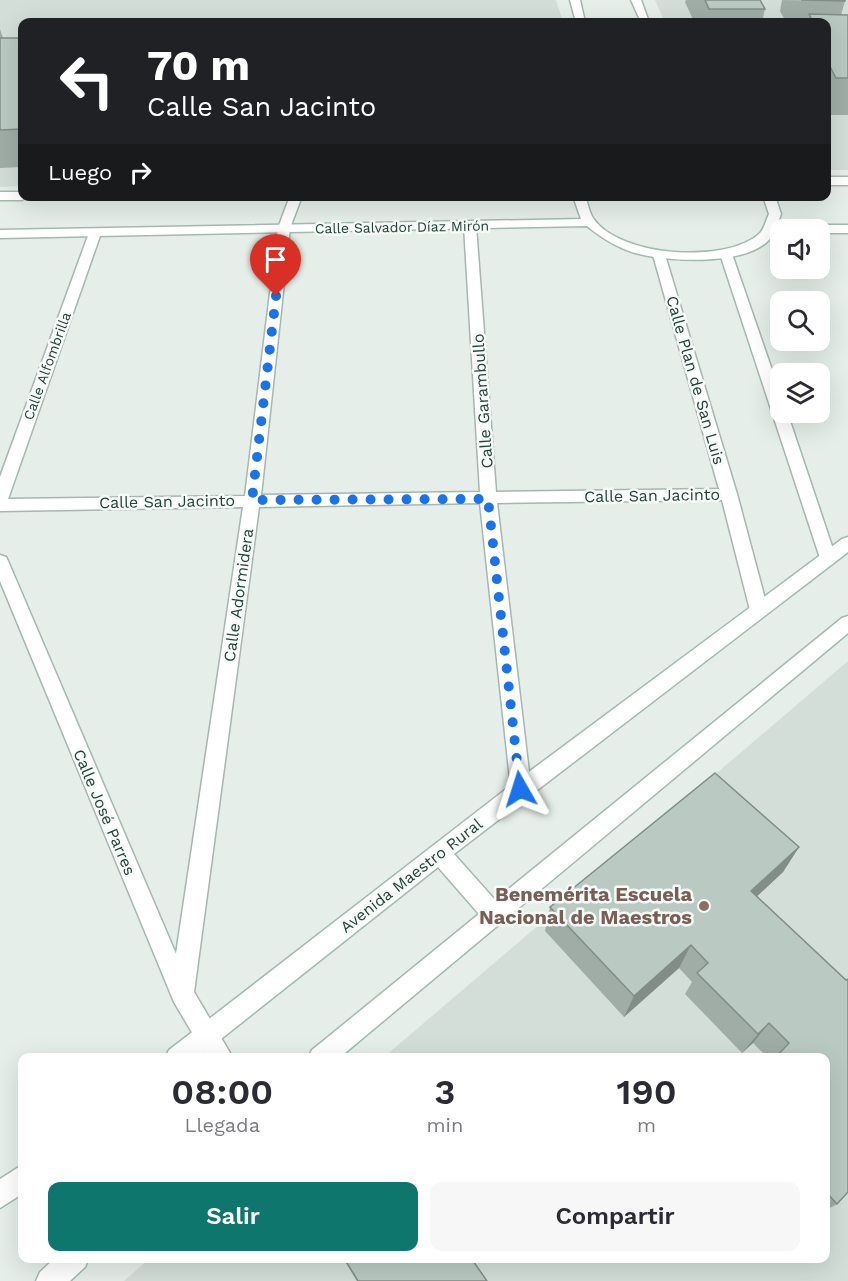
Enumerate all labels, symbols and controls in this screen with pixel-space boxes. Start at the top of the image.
text: 70 m [147,41,250,90]
icon: left [48,42,126,120]
text: Calle San Jacinto [147,91,376,123]
icon: right [124,156,157,189]
text: Luego [48,160,112,185]
street label: Calle Salvador Díaz Mirón [315,217,489,237]
map controls [770,219,830,423]
button: sound [770,219,830,279]
pin [250,234,301,296]
icon: arrive [259,243,292,276]
button: search [770,291,830,351]
street label: Calle Plan de San Luis [662,294,729,467]
street label: Calle Alfombrilla [20,310,74,422]
street label: Calle Garambullo [468,333,497,469]
button: layers [770,363,830,423]
street label: Calle San Jacinto [584,485,720,506]
street label: Calle San Jacinto [99,491,235,512]
street label: Calle Adormidera [220,527,257,663]
street label: Calle José Parres [69,746,140,878]
position arrow [488,757,552,821]
street label: Avenida Maestro Rural [337,814,486,937]
place label: Benemérita Escuela Nacional de Maestros [479,882,692,929]
marker: Benemérita Escuela Nacional de Maestros [697,899,711,913]
text: 08:00 [171,1071,273,1113]
text: 3 [434,1071,456,1113]
text: 190 [617,1071,677,1113]
text: Llegada [185,1113,260,1137]
text: min [427,1113,463,1137]
text: m [637,1113,656,1137]
button: Salir [48,1182,418,1251]
button: Compartir [430,1182,800,1251]

